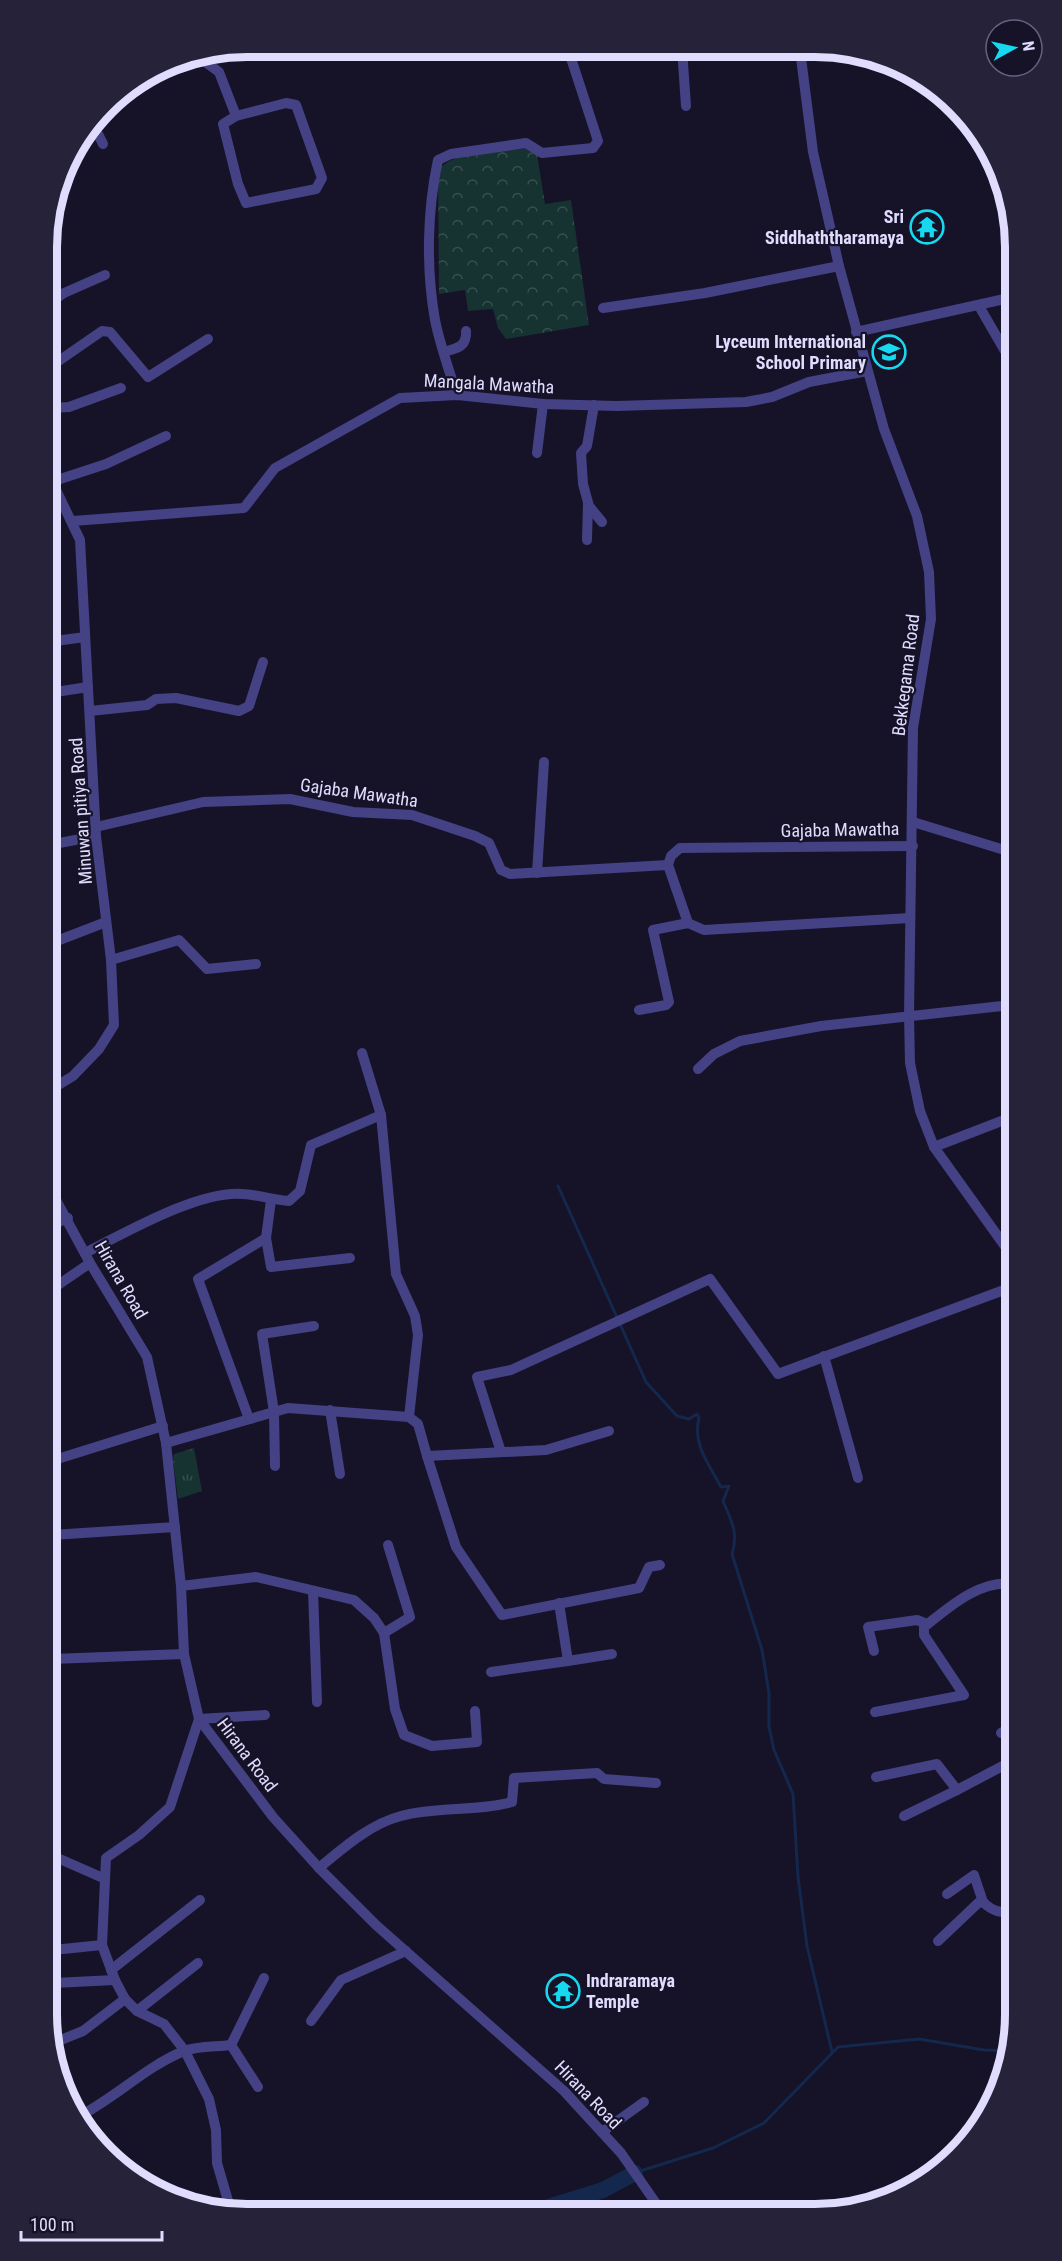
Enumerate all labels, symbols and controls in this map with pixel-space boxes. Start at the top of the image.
north arrow [984,18,1044,78]
text: N [1018,40,1038,52]
place label: Sri Siddhaththaramaya [765,206,904,248]
temple icon: Sri Siddhaththaramaya [909,209,945,245]
place label: Lyceum International School Primary [715,331,866,373]
school or university icon: Lyceum International School Primary [871,334,907,370]
street label: Mangala Mawatha [423,370,555,397]
street label: Bekkegama Road [888,613,923,737]
street label: Minuwan pitiya Road [65,737,96,885]
street label: Gajaba Mawatha [299,774,419,811]
street label: Gajaba Mawatha [780,818,900,841]
street label: Hirana Road [91,1237,152,1323]
street label: Hirana Road [213,1714,282,1796]
place label: Indraramaya Temple [586,1970,675,2012]
temple icon: Indraramaya Temple [545,1973,581,2009]
street label: Hirana Road [551,2056,626,2133]
scale bar [21,2204,162,2242]
text: 100 m [30,2214,74,2235]

